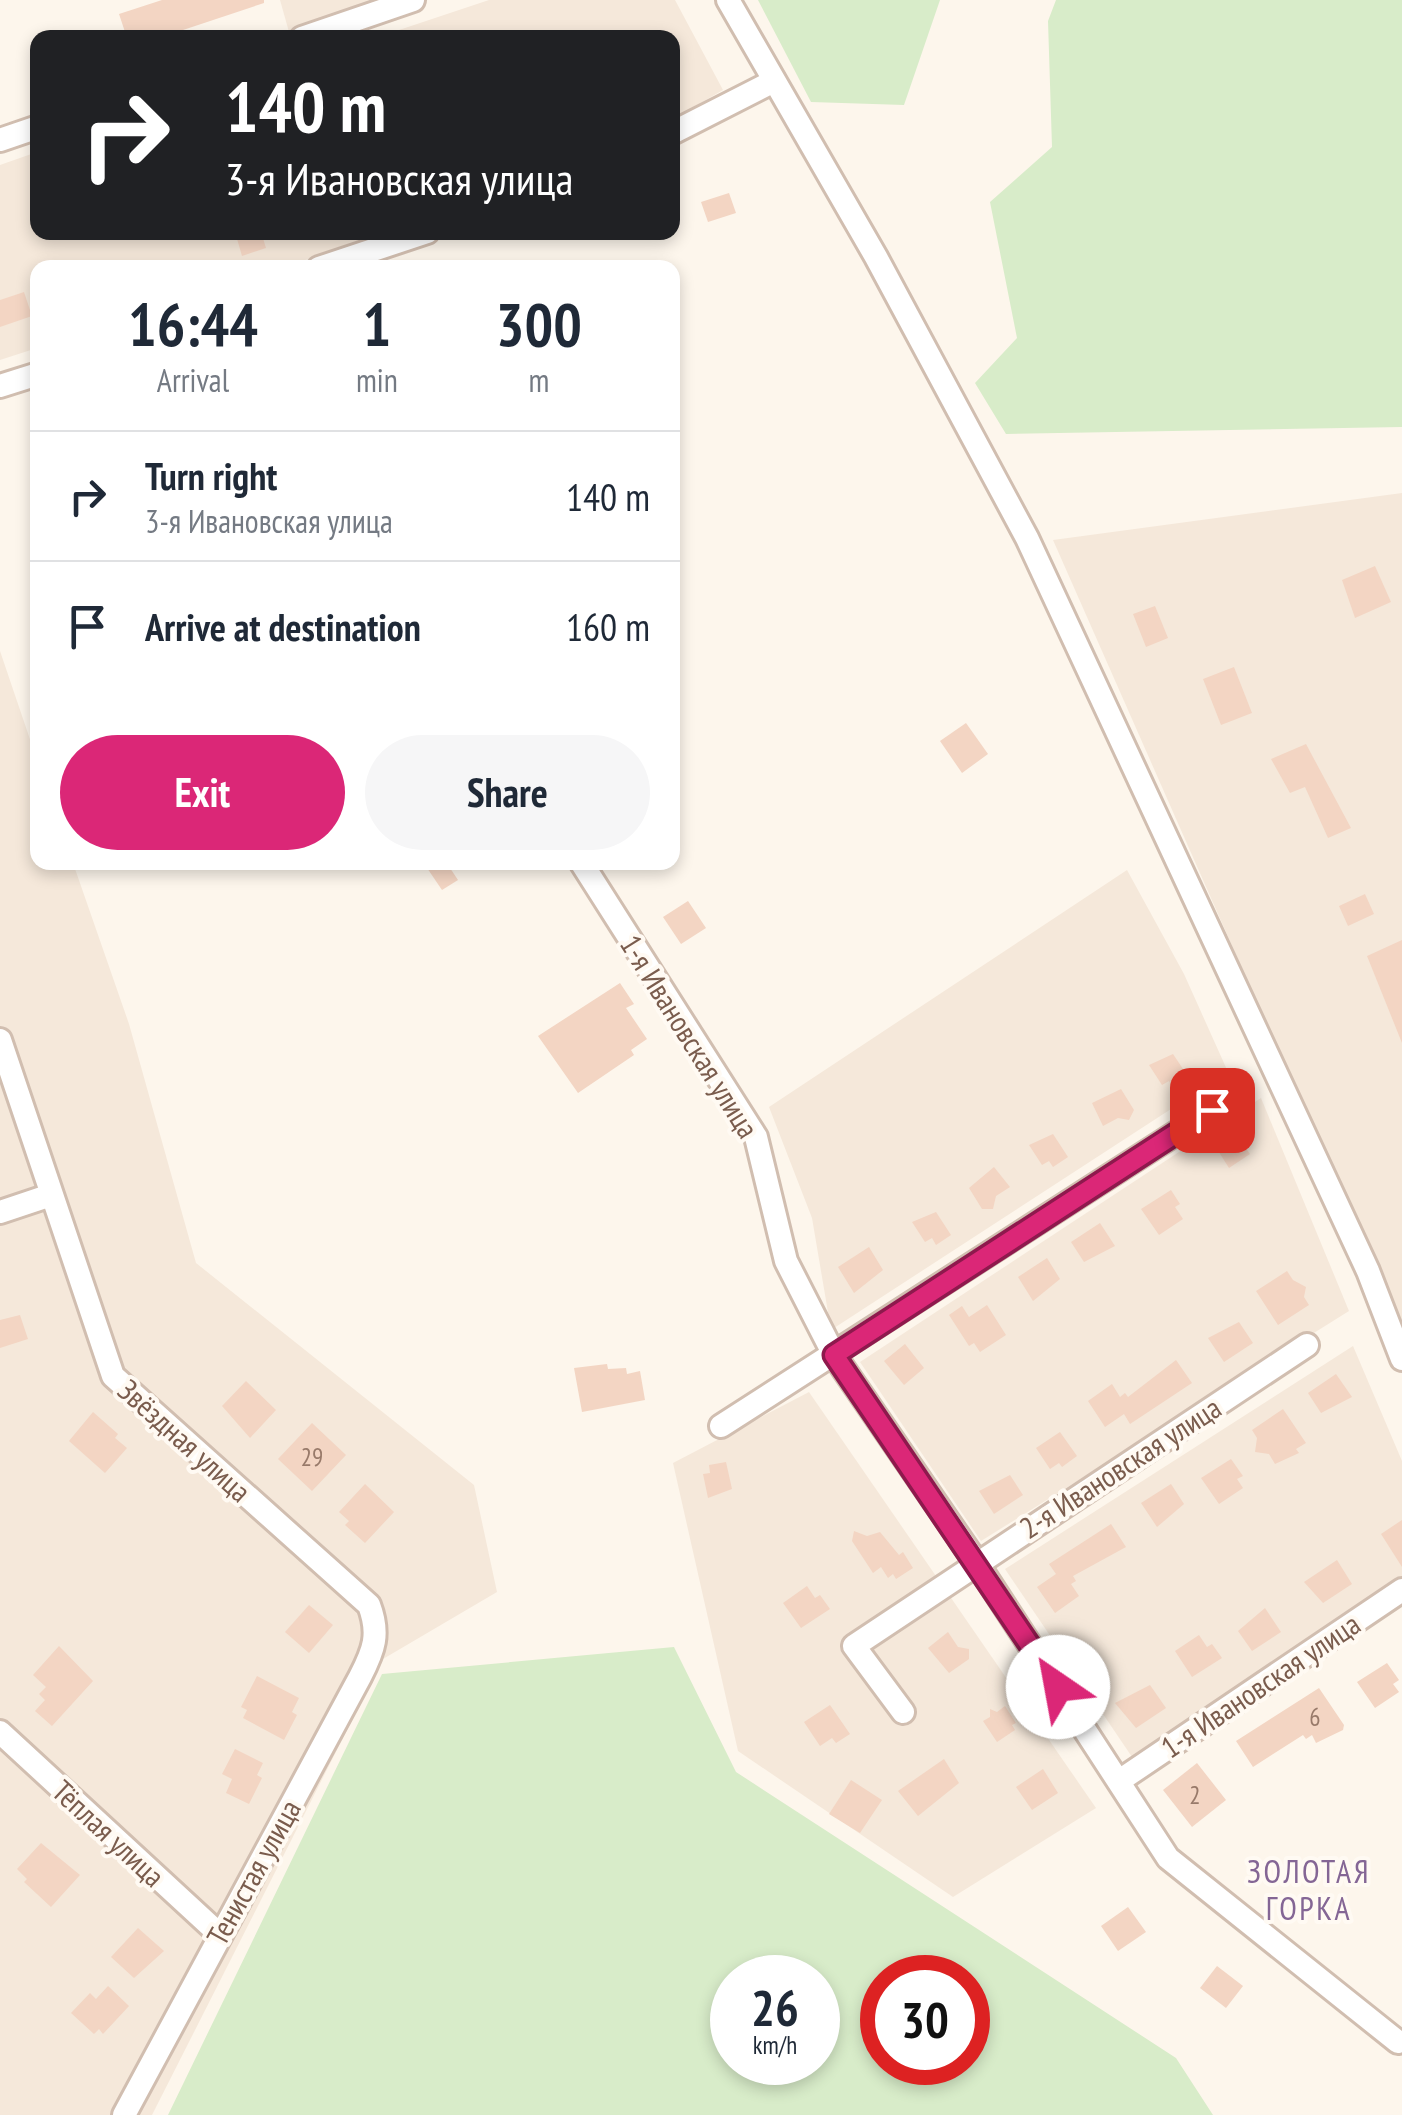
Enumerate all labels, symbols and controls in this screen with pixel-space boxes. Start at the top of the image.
text: 140 m [225,61,386,151]
icon: right [60,70,190,200]
text: 3-я Ивановская улица [225,149,573,207]
text: 16:44 [128,285,258,363]
text: 1 [363,285,391,363]
text: 300 [496,285,582,363]
text: Arrival [157,359,229,401]
text: min [356,359,398,401]
text: m [528,359,549,401]
text: Turn right [145,451,277,500]
icon: right [60,469,115,524]
text: 140 m [566,472,650,521]
text: 3-я Ивановская улица [145,500,393,542]
icon: arrive [60,599,115,654]
text: Arrive at destination [145,602,421,651]
text: 160 m [566,602,650,651]
button: Exit [60,735,345,850]
button: Share [365,735,650,850]
street label: 1-я Ивановская улица [612,927,768,1145]
pin [1170,1068,1255,1153]
icon: arrive [1185,1083,1240,1138]
street label: Звёздная улица [110,1370,260,1510]
street label: 2-я Ивановская улица [1012,1387,1228,1547]
house number: 29 [301,1441,323,1473]
street label: 1-я Ивановская улица [1153,1604,1367,1766]
position arrow [1006,1635,1110,1739]
house number: 6 [1309,1701,1321,1733]
street label: Тёплая улица [45,1771,173,1895]
house number: 2 [1189,1779,1201,1811]
street label: Тенистая улица [197,1792,309,1952]
district label: ЗОЛОТАЯ ГОРКА [1247,1850,1371,1929]
speed limit sign: 30 [860,1955,990,2085]
text: 26 [751,1975,799,2040]
text: km/h [753,2029,797,2061]

